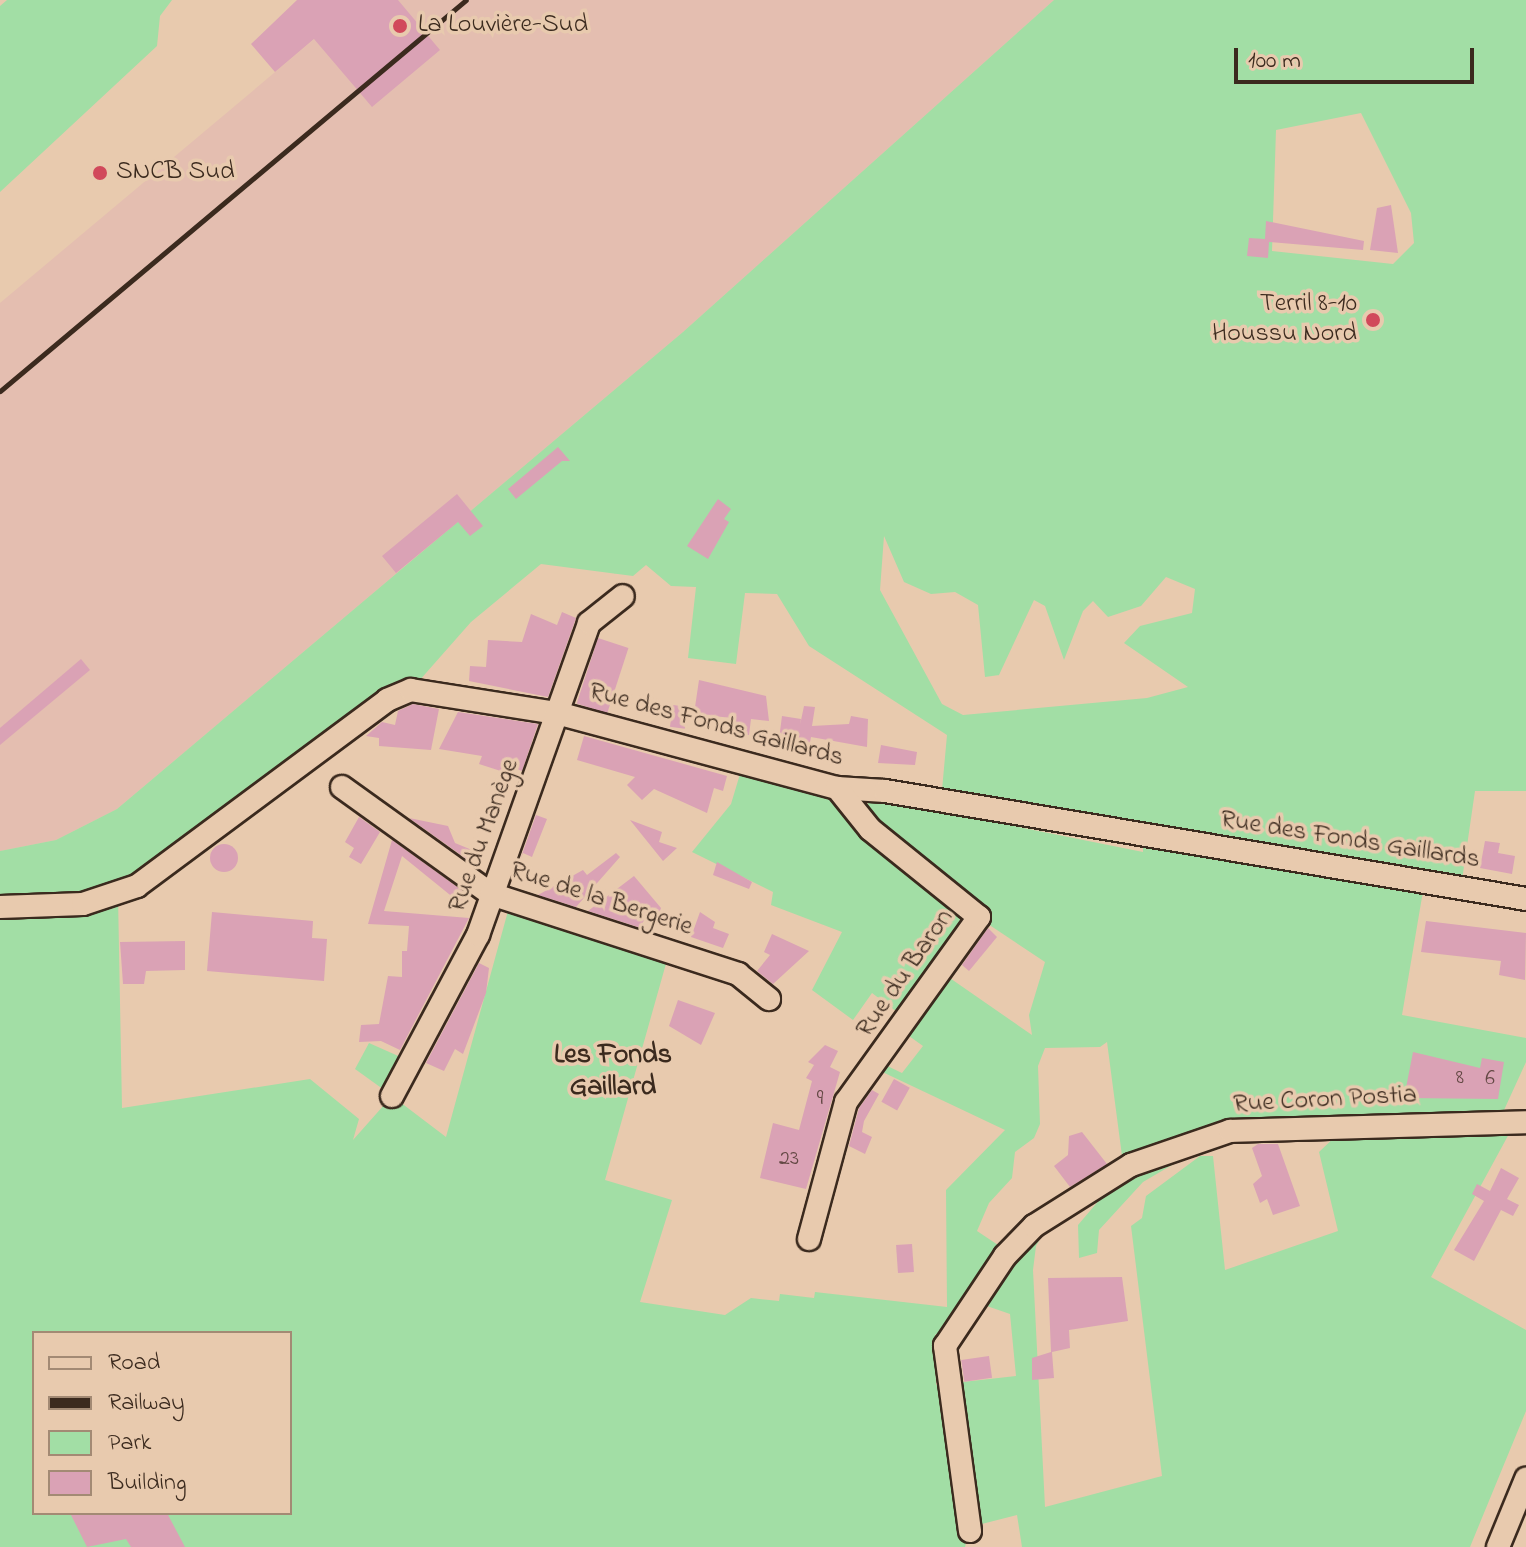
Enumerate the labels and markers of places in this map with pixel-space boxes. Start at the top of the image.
place label: La Louvière-Sud [418,10,588,42]
marker: La Louvière-Sud [389,15,411,37]
place label: SNCB Sud [116,157,235,189]
marker: SNCB Sud [91,164,109,182]
place label: Terril 8-10 Houssu Nord [1212,289,1357,350]
marker: Terril 8-10 Houssu Nord [1364,311,1382,329]

